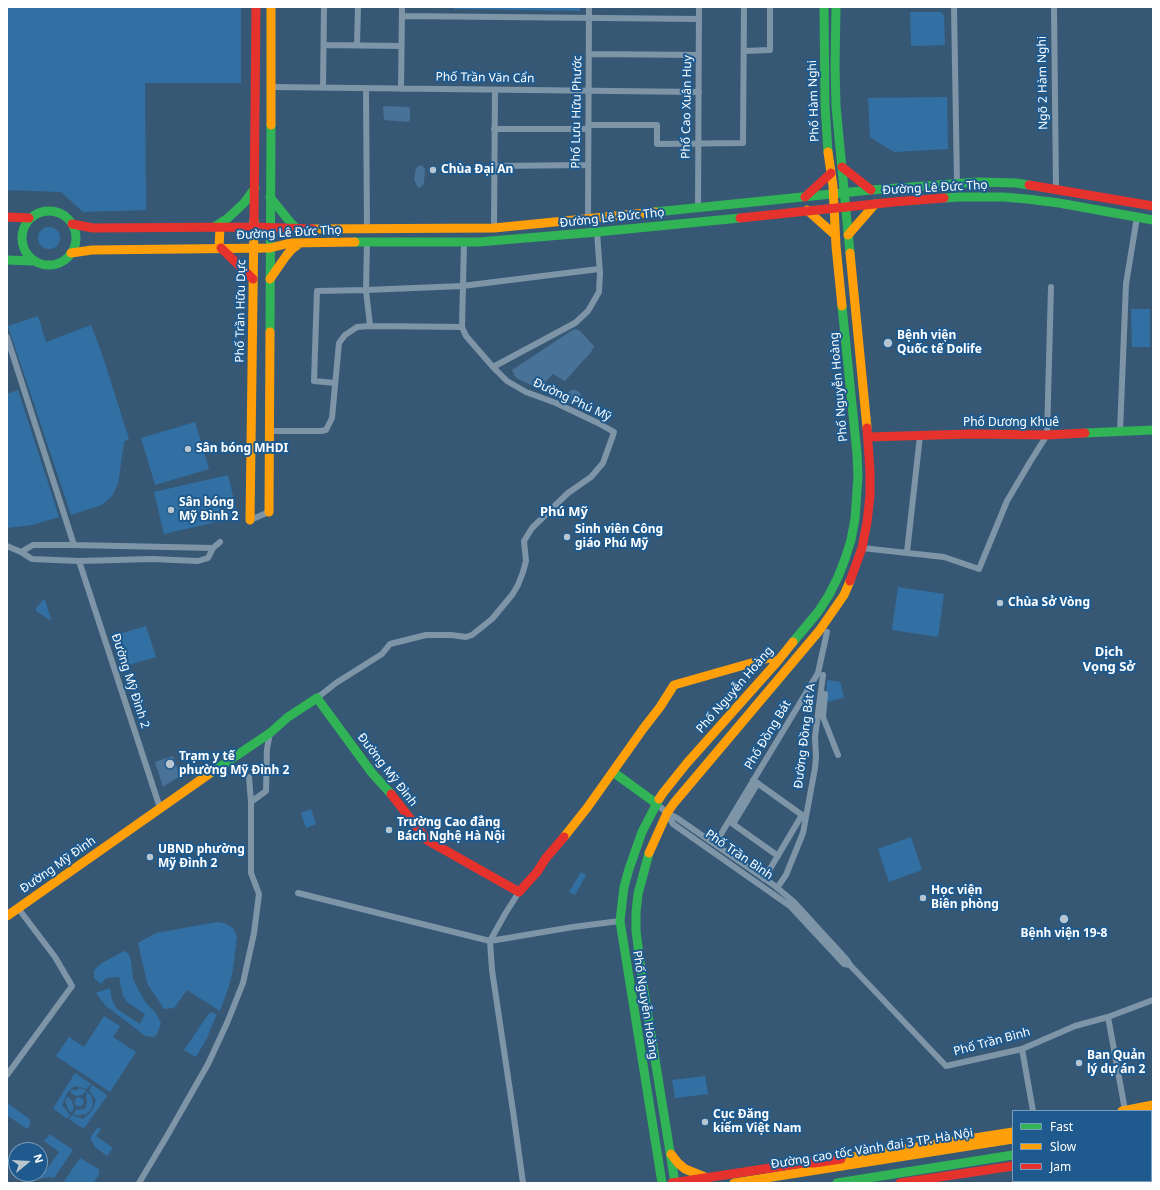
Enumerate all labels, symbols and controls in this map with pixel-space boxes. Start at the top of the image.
street label: Ngõ 2 Hàm Nghi [1035,36,1051,130]
street label: Phố Lưu Hữu Phước [569,55,585,169]
street label: Phố Cao Xuân Huy [679,55,695,159]
street label: Phố Hàm Nghi [805,60,823,142]
street label: Phố Trần Văn Cẩn [435,70,535,86]
place label: Chùa Đại An [441,163,513,177]
marker: Chùa Đại An [428,165,438,175]
street label: Đường Lê Đức Thọ [882,178,988,198]
street label: Đường Lê Đức Thọ [559,205,665,231]
street label: Đường Lê Đức Thọ [236,223,342,243]
street label: Phố Trần Hữu Dực [233,259,249,363]
place label: Bệnh viện Quốc tế Dolife [897,329,982,357]
street label: Phố Nguyễn Hoàng [827,332,851,442]
marker: Bệnh viện Quốc tế Dolife [882,337,894,349]
street label: Đường Phú Mỹ [531,376,613,424]
street label: Phố Dương Khuê [963,416,1059,430]
place label: Sân bóng MHDI [196,442,288,456]
marker: Sân bóng MHDI [183,444,193,454]
place label: Sân bóng Mỹ Đình 2 [179,496,238,524]
district label: Phú Mỹ [540,504,588,520]
marker: Sân bóng Mỹ Đình 2 [166,505,176,515]
place label: Sinh viên Công giáo Phú Mỹ [575,523,663,551]
marker: Sinh viên Công giáo Phú Mỹ [562,532,572,542]
place label: Chùa Sở Vòng [1008,596,1090,610]
marker: Chùa Sở Vòng [995,598,1005,608]
street label: Đường Mỹ Đình 2 [108,632,152,730]
street label: Phố Nguyễn Hoàng [693,644,777,736]
district label: Dịch Vọng Sở [1083,644,1135,675]
street label: Đường Đồng Bát A [791,683,819,789]
street label: Phố Đồng Bát [742,698,794,772]
street label: Đường Mỹ Đình [354,731,420,809]
place label: Trạm y tế phường Mỹ Đình 2 [179,750,289,778]
marker: Trạm y tế phường Mỹ Đình 2 [164,758,176,770]
place label: Trường Cao đẳng Bách Nghệ Hà Nội [397,816,505,844]
marker: Trường Cao đẳng Bách Nghệ Hà Nội [384,825,394,835]
street label: Phố Trần Bình [702,827,776,883]
street label: Đường Mỹ Đình [17,834,99,896]
place label: UBND phường Mỹ Đình 2 [158,843,245,871]
marker: UBND phường Mỹ Đình 2 [145,852,155,862]
place label: Học viện Biên phòng [931,884,999,912]
marker: Học viện Biên phòng [918,893,928,903]
marker: Bệnh viện 19-8 [1058,913,1070,925]
place label: Bệnh viện 19-8 [1021,927,1107,941]
street label: Phố Nguyễn Hoàng [629,950,661,1060]
street label: Phố Trần Bình [952,1025,1032,1059]
place label: Ban Quản lý dự án 2 [1087,1049,1145,1077]
marker: Ban Quản lý dự án 2 [1074,1058,1084,1068]
place label: Cục Đăng kiểm Việt Nam [713,1108,802,1136]
legend [1012,1110,1152,1182]
marker: Cục Đăng kiểm Việt Nam [700,1117,710,1127]
text: Fast [1050,1118,1073,1135]
street label: Đường cao tốc Vành đai 3 TP. Hà Nội [770,1126,974,1172]
text: Slow [1050,1138,1076,1155]
north arrow [8,1142,48,1182]
text: N [30,1152,47,1165]
text: Jam [1050,1158,1071,1175]

